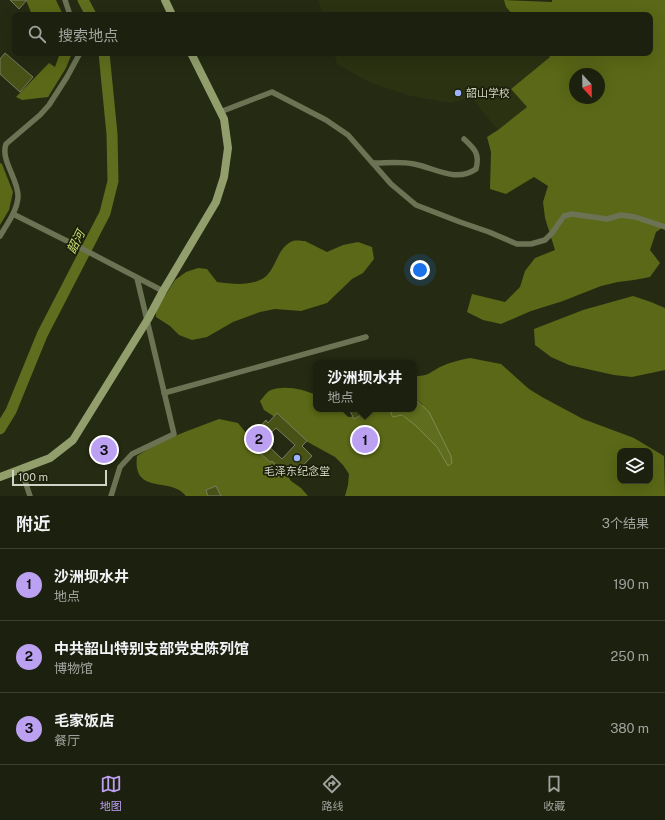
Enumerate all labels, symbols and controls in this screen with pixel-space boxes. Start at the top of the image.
search box [12,12,653,56]
icon: search [26,23,48,45]
text: 搜索地点 [58,27,118,44]
north arrow [569,68,605,104]
place label: 韶山学校 [466,87,510,99]
marker: 韶山学校 [453,88,463,98]
water label: 韶河 [64,226,89,256]
your location [410,260,430,280]
popup [313,360,417,412]
text: 沙洲坝水井 [327,369,403,386]
text: 地点 [327,390,354,405]
pin: 2 [246,424,272,454]
pin: 1 [352,425,378,455]
pin: 3 [91,435,117,465]
map controls [617,448,653,484]
button: layers [617,448,653,484]
marker: 毛泽东纪念堂 [292,453,302,463]
place label: 毛泽东纪念堂 [264,465,330,477]
scale bar [12,468,107,487]
text: 100 m [18,471,48,483]
text: 附近 [16,514,50,534]
text: 3个结果 [602,516,649,531]
text: 沙洲坝水井 [54,568,129,585]
text: 1 [26,577,32,592]
text: 190 m [613,577,649,592]
text: 地点 [54,589,80,604]
text: 中共韶山特别支部党史陈列馆 [54,640,249,657]
text: 2 [25,649,33,664]
text: 250 m [611,649,649,664]
text: 博物馆 [54,661,93,676]
text: 毛家饭店 [54,712,114,729]
text: 3 [25,721,33,736]
text: 380 m [610,721,649,736]
text: 餐厅 [54,733,80,748]
tab: 地图 [100,773,122,813]
tab: 路线 [321,773,343,813]
tab: 收藏 [543,773,565,813]

